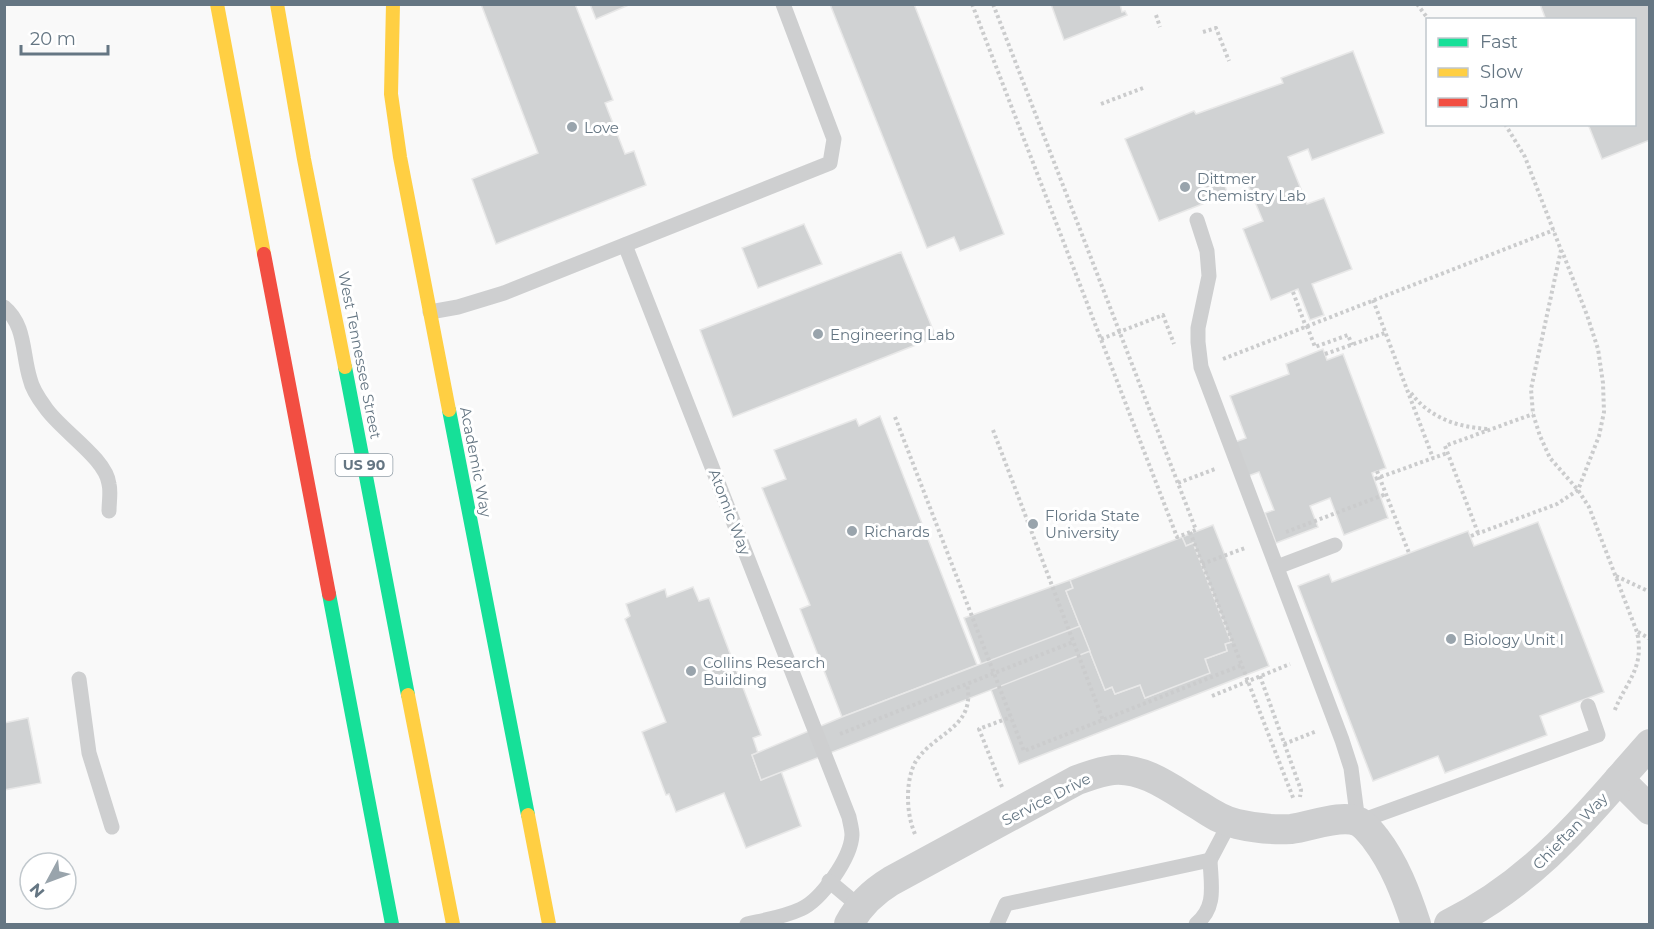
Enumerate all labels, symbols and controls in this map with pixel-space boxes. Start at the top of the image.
scale bar [21,18,108,56]
legend [1426,18,1636,126]
text: 20 m [30,28,76,50]
text: Fast [1480,31,1518,53]
text: Slow [1480,61,1523,83]
text: Jam [1479,91,1519,113]
place label: Love [584,118,619,137]
marker: Love [565,120,579,134]
place label: Dittmer Chemistry Lab [1197,169,1306,205]
marker: Dittmer Chemistry Lab [1178,180,1192,194]
street label: West Tennessee Street [334,270,386,440]
place label: Engineering Lab [830,325,955,344]
marker: Engineering Lab [811,327,825,341]
street label: Academic Way [456,405,496,520]
road number: US 90 [336,454,392,476]
street label: Atomic Way [705,466,755,559]
place label: Florida State University [1045,506,1140,542]
marker: Florida State University [1026,517,1040,531]
place label: Richards [864,522,930,541]
marker: Richards [845,524,859,538]
place label: Biology Unit I [1463,630,1564,649]
marker: Biology Unit I [1444,632,1458,646]
place label: Collins Research Building [703,653,825,689]
marker: Collins Research Building [684,664,698,678]
street label: Service Drive [998,768,1094,830]
street label: Chieftan Way [1528,788,1612,874]
north arrow [18,851,78,911]
text: N [26,879,48,902]

